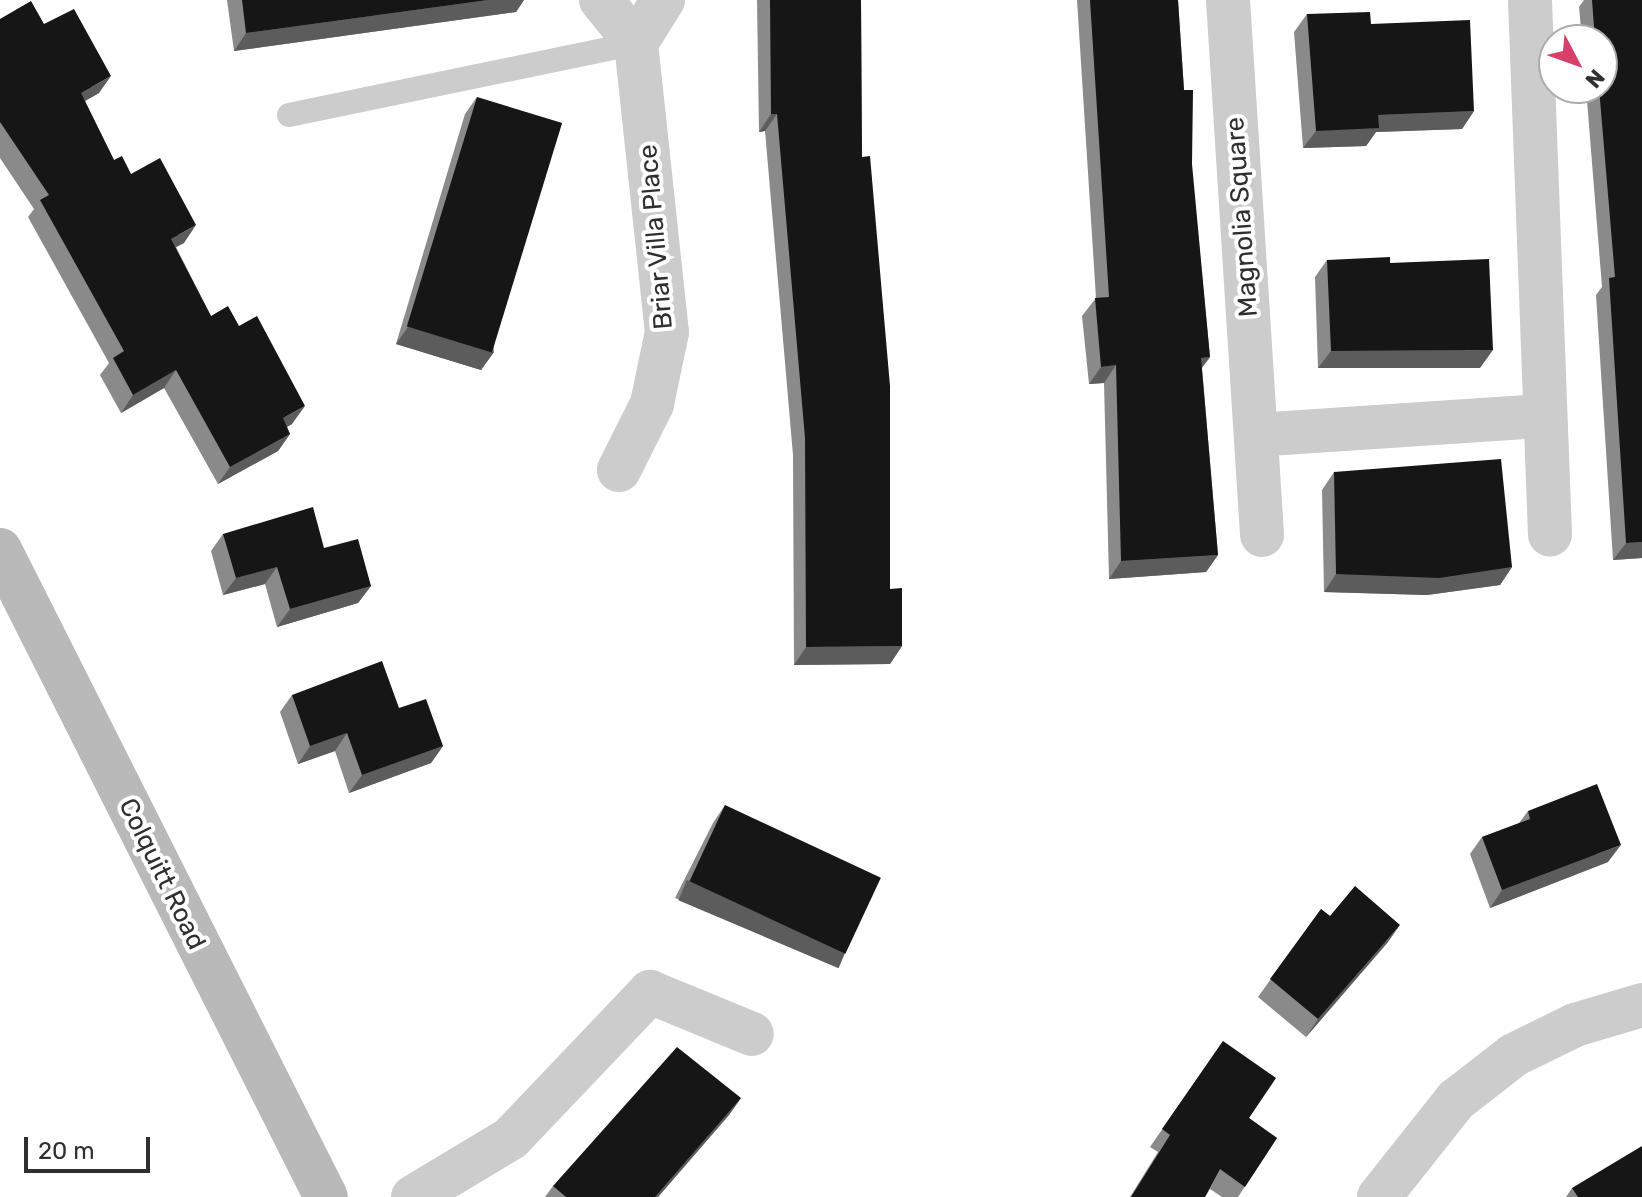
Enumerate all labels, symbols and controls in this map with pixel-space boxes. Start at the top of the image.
north arrow [1538,24,1618,104]
text: N [1580,64,1610,94]
street label: Magnolia Square [1219,116,1265,318]
street label: Briar Villa Place [632,142,680,332]
street label: Colquitt Road [112,793,212,955]
scale bar [28,1121,154,1171]
text: 20 m [38,1137,95,1165]

